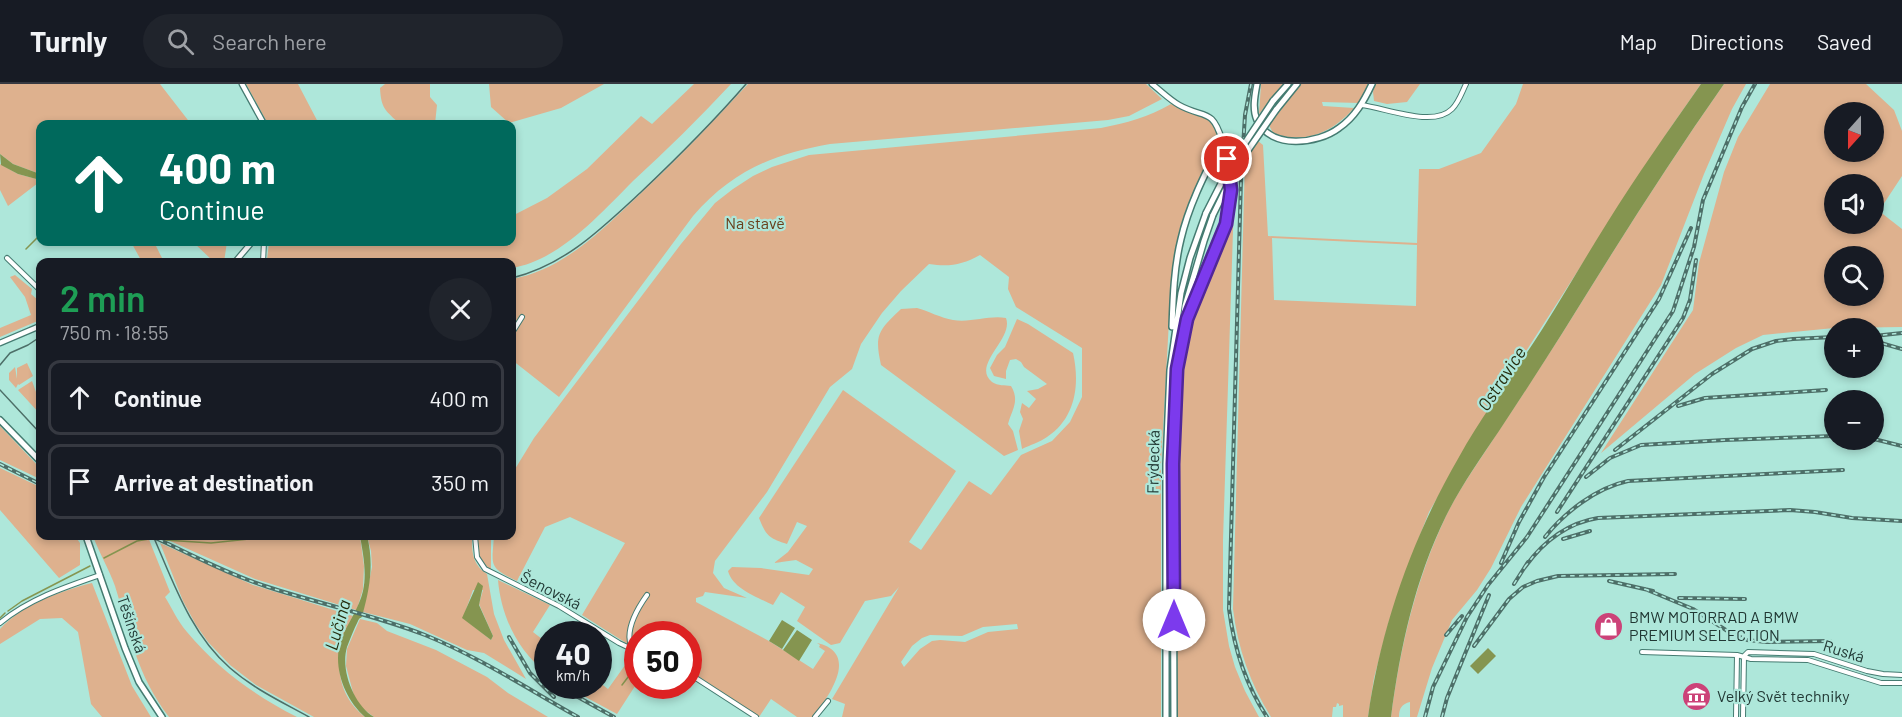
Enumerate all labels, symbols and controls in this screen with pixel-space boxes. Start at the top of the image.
search box [143,14,563,68]
text: Turnly [30,24,107,58]
icon: search [164,25,197,58]
text: Search here [212,28,327,54]
text: Map [1620,29,1657,54]
text: Directions [1690,29,1784,54]
text: Saved [1817,29,1872,54]
north arrow [1824,102,1884,162]
map controls [1824,102,1884,450]
pin [1201,133,1252,184]
text: 400 m [159,142,276,192]
icon: arrive [1210,142,1243,175]
icon: ahead [60,144,138,222]
button: sound [1824,174,1884,234]
text: Continue [159,193,265,225]
park label: Na stavě [725,213,785,232]
button: search [1824,246,1884,306]
text: 2 min [60,276,146,319]
button: close [429,278,492,341]
button: + [1824,318,1884,378]
text: 750 m · 18:55 [60,320,169,344]
water label: Ostravice [1472,342,1530,415]
icon: ahead [63,381,96,414]
text: Continue [114,385,202,411]
text: 400 m [429,385,489,411]
button: − [1824,390,1884,450]
street label: Frýdecká [1142,430,1163,494]
icon: arrive [63,465,96,498]
text: Arrive at destination [114,469,313,495]
text: 350 m [431,469,489,495]
street label: Šenovská [518,566,585,613]
position arrow [1142,588,1206,652]
street label: Těšínská [114,592,151,655]
water label: Lučina [319,597,355,653]
place label: BMW MOTORRAD A BMW PREMIUM SELECTION [1629,607,1799,644]
shop icon: BMW MOTORRAD A BMW PREMIUM SELECTION [1592,610,1624,642]
speed limit sign: 50 [624,621,702,699]
text: 40 [555,635,591,671]
street label: Ruská [1821,635,1867,666]
text: km/h [556,666,590,684]
museum icon: Velký Svět techniky [1680,680,1712,712]
place label: Velký Svět techniky [1717,686,1850,705]

